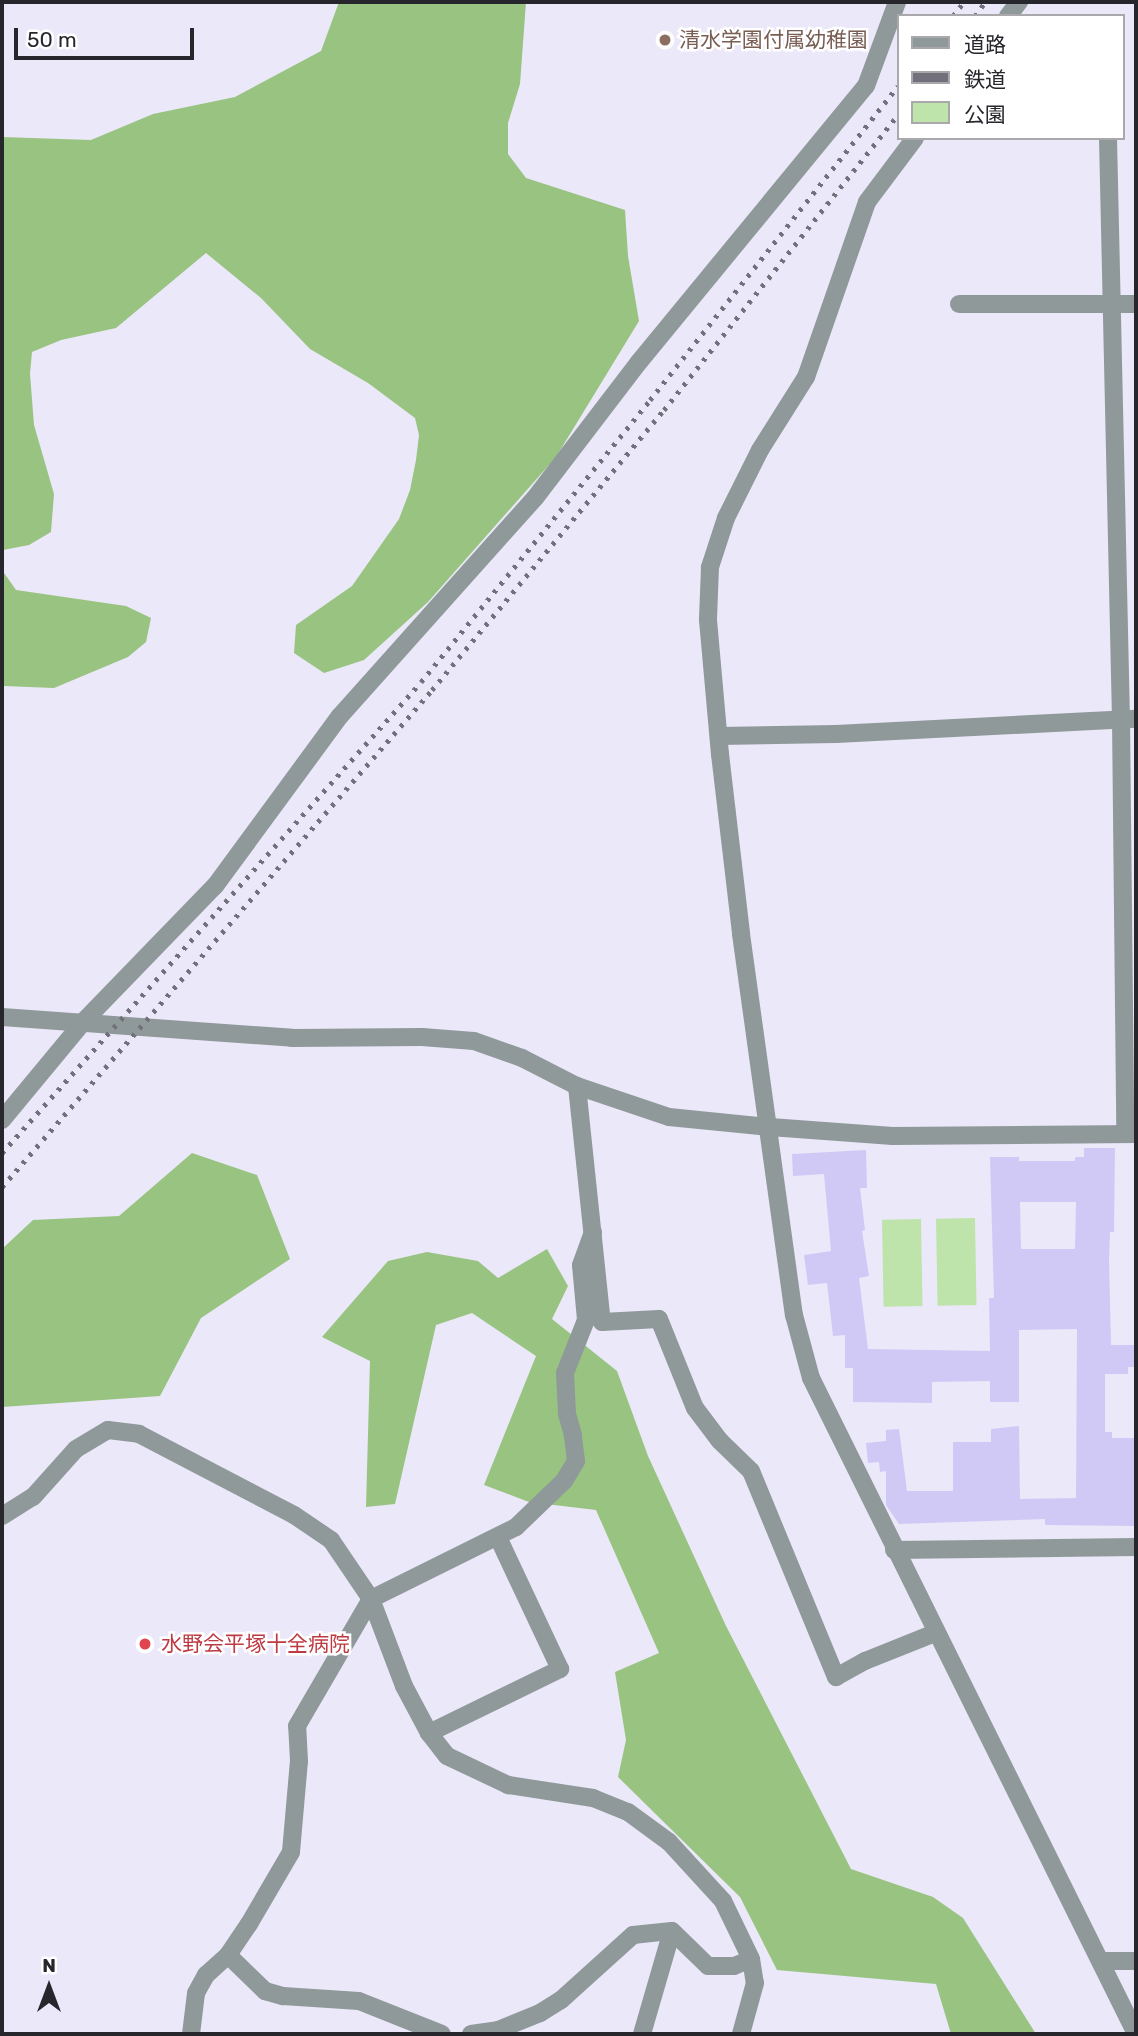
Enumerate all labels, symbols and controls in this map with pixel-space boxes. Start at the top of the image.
scale bar [18,14,198,58]
legend [897,14,1124,140]
text: 50 m [27,27,77,52]
place label: 清水学園付属幼稚園 [679,27,868,53]
marker: 清水学園付属幼稚園 [657,32,673,48]
text: 道路 [964,32,1006,57]
text: 鉄道 [964,67,1006,92]
text: 公園 [964,102,1006,127]
place label: 水野会平塚十全病院 [161,1631,350,1657]
marker: 水野会平塚十全病院 [135,1634,155,1654]
north arrow [14,1952,84,2022]
text: N [42,1954,56,1977]

